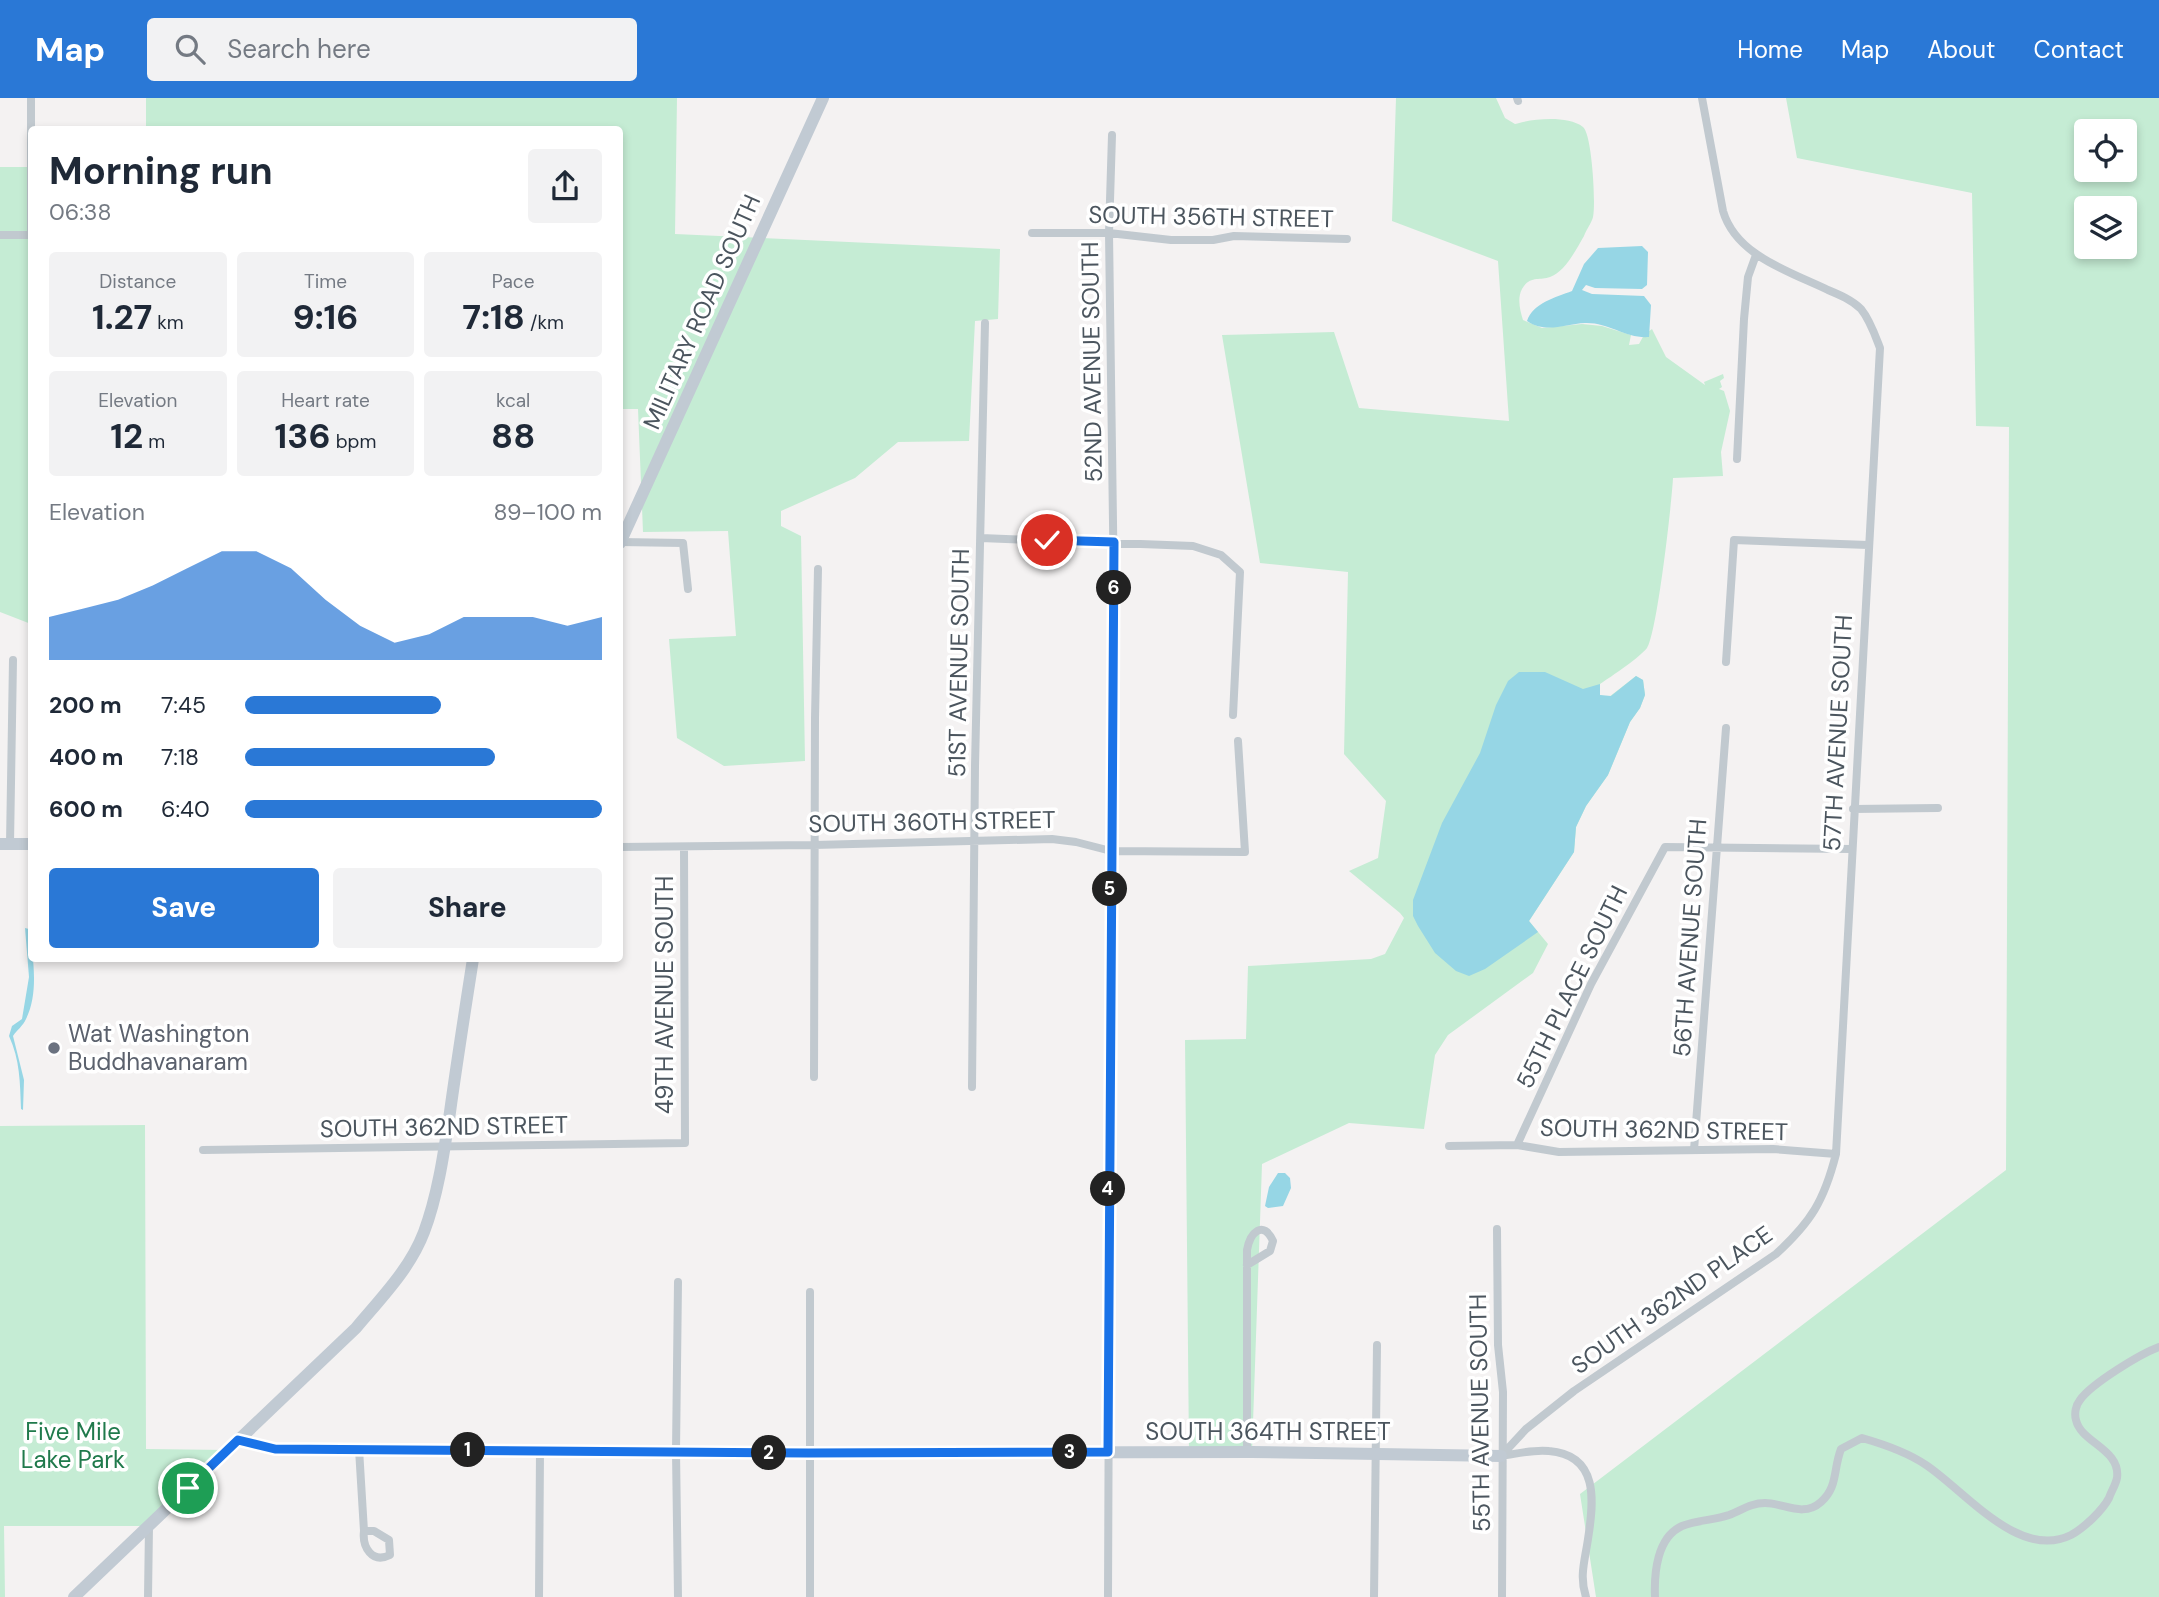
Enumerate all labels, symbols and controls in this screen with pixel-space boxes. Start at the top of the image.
search box [147,18,637,81]
text: Map [35,28,105,71]
icon: search [171,30,209,68]
text: Search here [227,32,371,66]
text: Home [1737,34,1803,65]
text: Map [1841,34,1889,65]
text: About [1927,34,1996,65]
text: Contact [2034,34,2124,65]
map controls [2074,119,2137,259]
button: locate [2074,119,2137,182]
text: Morning run [49,146,273,196]
button: share [528,149,602,223]
street label: MILITARY ROAD SOUTH [636,190,767,434]
button: layers [2074,196,2137,259]
text: 06:38 [49,197,111,227]
street label: SOUTH 356TH STREET [1088,199,1334,234]
street label: 52ND AVENUE SOUTH [1074,241,1109,483]
text: Distance [99,269,176,294]
text: Time [304,269,347,294]
text: Pace [492,269,534,294]
text: 1.27 [92,294,152,340]
text: 9:16 [292,294,359,340]
text: 7:18 [462,294,525,340]
text: km [152,310,184,335]
text: /km [525,310,564,335]
text: Elevation [98,388,177,413]
text: Heart rate [281,388,370,413]
text: kcal [496,388,530,413]
text: 12 [110,413,143,459]
text: 136 [275,413,331,459]
text: 88 [491,413,535,459]
text: m [143,429,165,454]
text: bpm [331,429,376,454]
text: Elevation [49,497,145,527]
text: 89–100 m [494,497,602,527]
pin [1017,510,1077,570]
icon: check [1028,521,1066,559]
street label: 51ST AVENUE SOUTH [941,548,976,778]
pin: 6 [1096,570,1132,606]
text: 6 [1107,575,1120,600]
street label: 57TH AVENUE SOUTH [1816,614,1859,852]
text: 200 m [49,690,122,720]
text: 7:45 [161,690,206,720]
text: 400 m [49,742,123,772]
text: 7:18 [161,742,199,772]
text: 600 m [49,794,123,824]
text: 6:40 [161,794,210,824]
street label: SOUTH 360TH STREET [808,804,1056,839]
street label: 56TH AVENUE SOUTH [1666,818,1713,1058]
button: Save [49,868,319,948]
button: Share [333,868,602,948]
pin: 5 [1092,872,1128,906]
street label: 49TH AVENUE SOUTH [649,876,680,1114]
text: 5 [1104,876,1115,901]
street label: 55TH PLACE SOUTH [1509,880,1634,1093]
place label: Wat Washington Buddhavanaram [68,1018,250,1077]
marker: Wat Washington Buddhavanaram [46,1040,62,1056]
street label: SOUTH 362ND STREET [320,1109,568,1144]
street label: SOUTH 362ND STREET [1540,1112,1788,1147]
pin: 4 [1090,1172,1126,1206]
text: 4 [1101,1176,1114,1201]
street label: SOUTH 362ND PLACE [1565,1218,1778,1381]
street label: 55TH AVENUE SOUTH [1462,1293,1497,1533]
park label: Five Mile Lake Park [21,1416,125,1475]
street label: SOUTH 364TH STREET [1145,1416,1391,1447]
pin: 1 [450,1432,486,1468]
pin: 3 [1052,1434,1088,1470]
pin: 2 [752,1436,786,1470]
text: 1 [464,1437,471,1462]
text: 3 [1064,1439,1075,1464]
text: 2 [763,1440,774,1465]
pin [158,1458,218,1518]
icon: arrive [169,1469,207,1507]

